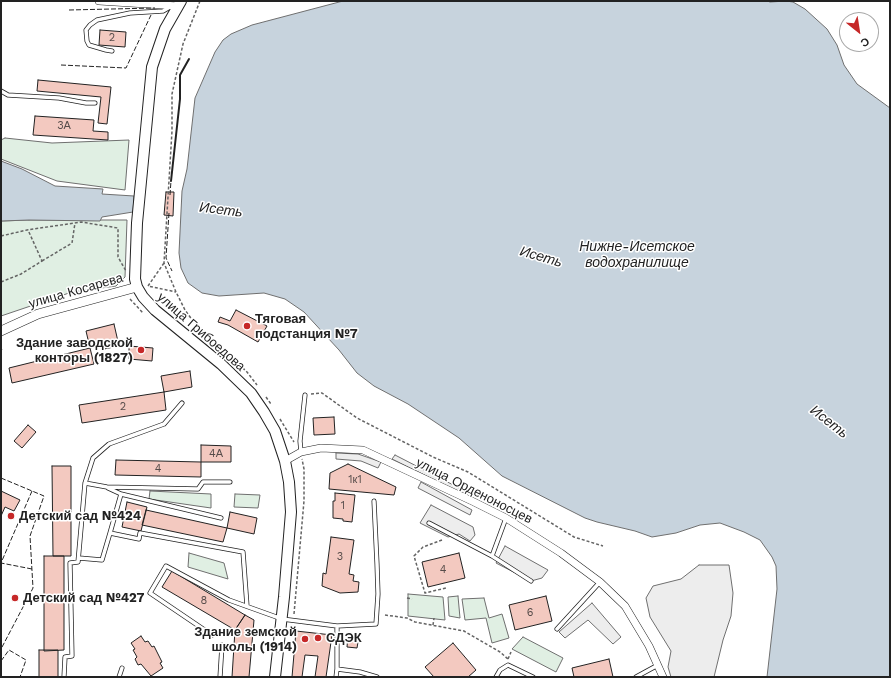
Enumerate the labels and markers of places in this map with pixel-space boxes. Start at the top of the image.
place label: Тяговая подстанция №7 [255,311,358,342]
marker: Тяговая подстанция №7 [242,321,252,331]
place label: Здание заводской конторы (1827) [16,335,133,366]
marker: Здание заводской конторы (1827) [136,345,146,355]
place label: Детский сад №424 [19,508,141,524]
marker: Детский сад №424 [6,511,16,521]
place label: Детский сад №427 [23,590,144,606]
marker: Детский сад №427 [10,593,20,603]
place label: Здание земской школы (1914) [194,624,297,655]
place label: СДЭК [326,630,362,646]
marker: СДЭК [313,633,323,643]
marker: Здание земской школы (1914) [300,634,310,644]

